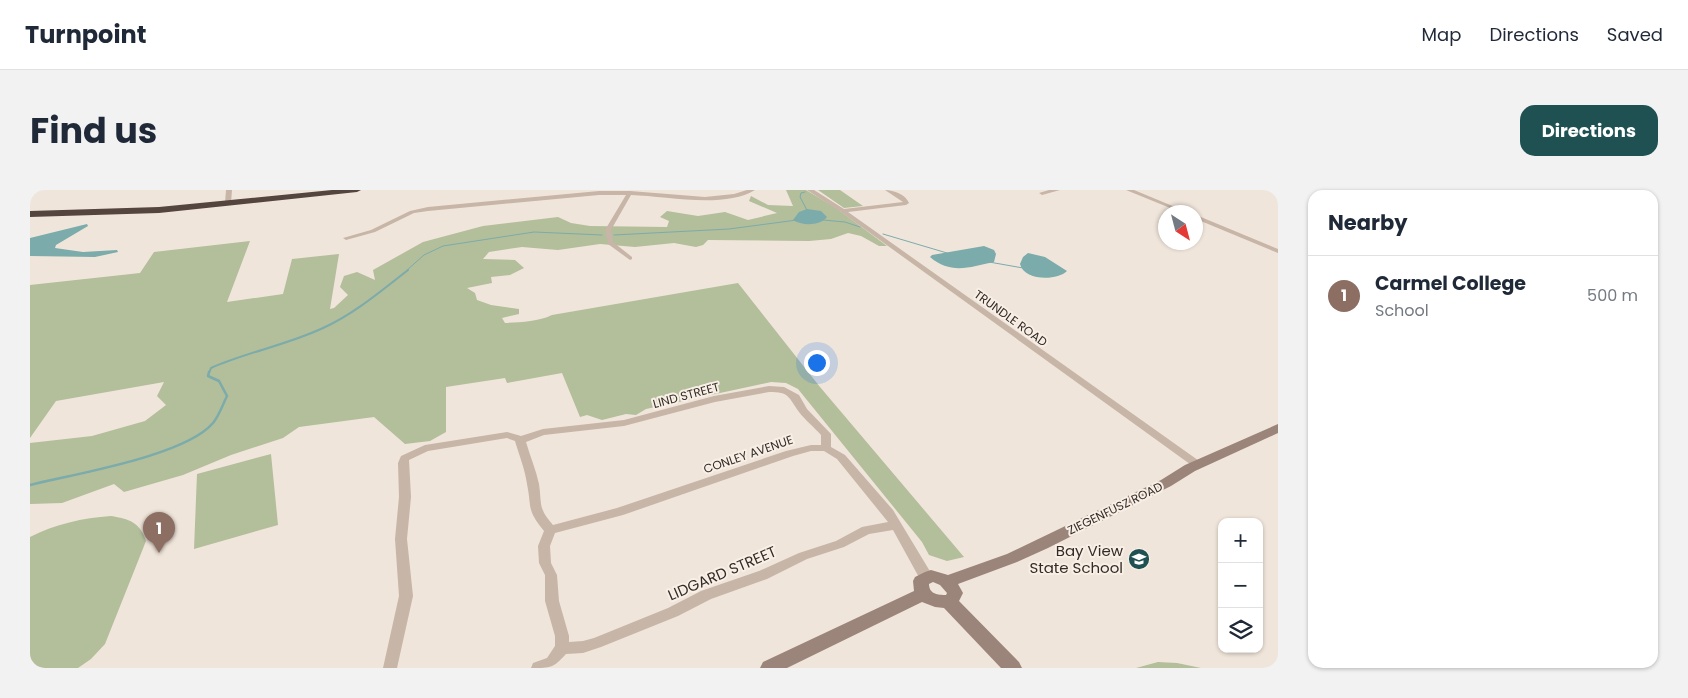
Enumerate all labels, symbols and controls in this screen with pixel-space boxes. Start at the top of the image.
text: Turnpoint [25,18,146,51]
text: Map [1422,22,1461,47]
text: Directions [1489,22,1579,47]
text: Saved [1607,22,1663,47]
button: Directions [1520,105,1658,156]
text: Find us [30,106,157,155]
north arrow [1158,205,1203,250]
text: Nearby [1328,208,1408,237]
text: Carmel College [1375,270,1526,297]
text: 1 [1341,284,1347,307]
text: 500 m [1587,284,1638,307]
street label: TRUNDLE ROAD [971,286,1051,350]
text: School [1375,299,1429,322]
your location [804,350,830,376]
street label: LIND STREET [651,378,721,412]
street label: CONLEY AVENUE [701,431,795,477]
street label: ZIEGENFUSZ ROAD [1065,478,1165,538]
pin: 1 [143,512,175,553]
map controls [1218,518,1263,653]
button: + [1218,518,1263,563]
place label: Bay View State School [1029,540,1124,578]
street label: LIDGARD STREET [665,541,779,605]
school or university icon: Bay View State School [1127,547,1151,571]
button: − [1218,563,1263,608]
button: layers [1218,608,1263,653]

